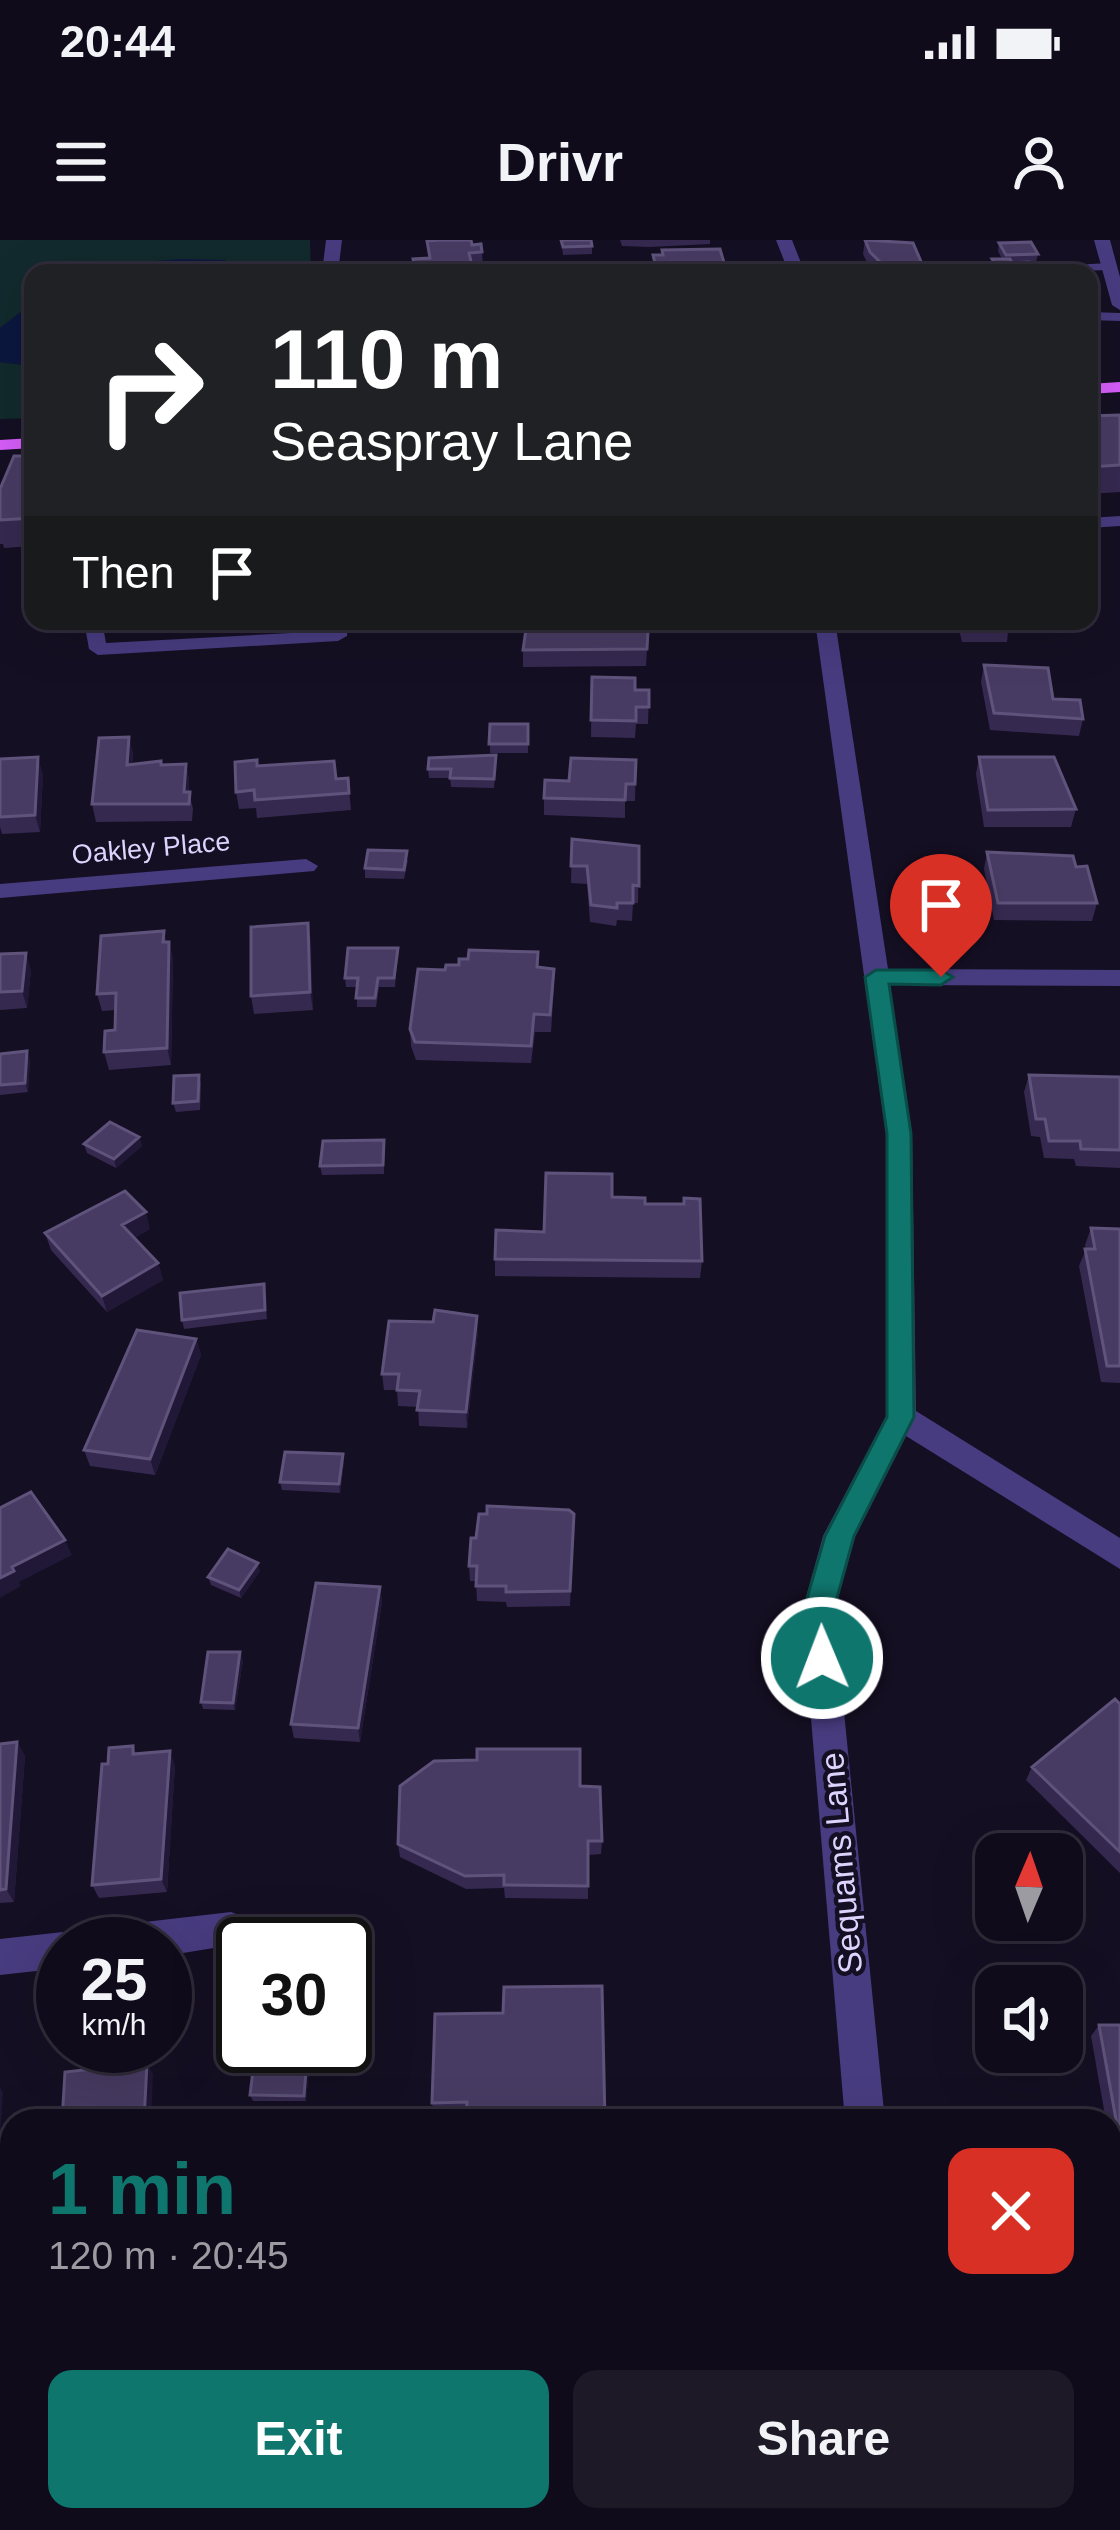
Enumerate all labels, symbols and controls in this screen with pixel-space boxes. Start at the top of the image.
text: 20:44 [60,16,175,67]
icon: menu [48,129,114,195]
icon: person [1006,129,1072,195]
text: Drivr [497,132,623,192]
icon: right [72,312,228,468]
text: 110 m [270,312,504,406]
text: Seaspray Lane [270,411,633,471]
icon: arrive [199,540,265,606]
text: Then [72,547,175,598]
street label: Oakley Place [70,826,232,870]
pin [890,854,992,977]
icon: arrive [908,872,974,938]
position arrow [759,1595,885,1721]
street label: Sequams Lane [813,1751,869,1975]
north arrow [975,1833,1083,1941]
map controls [975,1833,1083,2073]
speed limit sign: 30 [216,1917,372,2073]
text: 25 [81,1946,147,2013]
button: sound [975,1965,1083,2073]
text: km/h [81,2008,147,2041]
button: close [948,2148,1074,2274]
text: 1 min [48,2149,236,2229]
text: 120 m · 20:45 [48,2234,289,2277]
button: Exit [48,2370,549,2508]
button: Share [573,2370,1074,2508]

